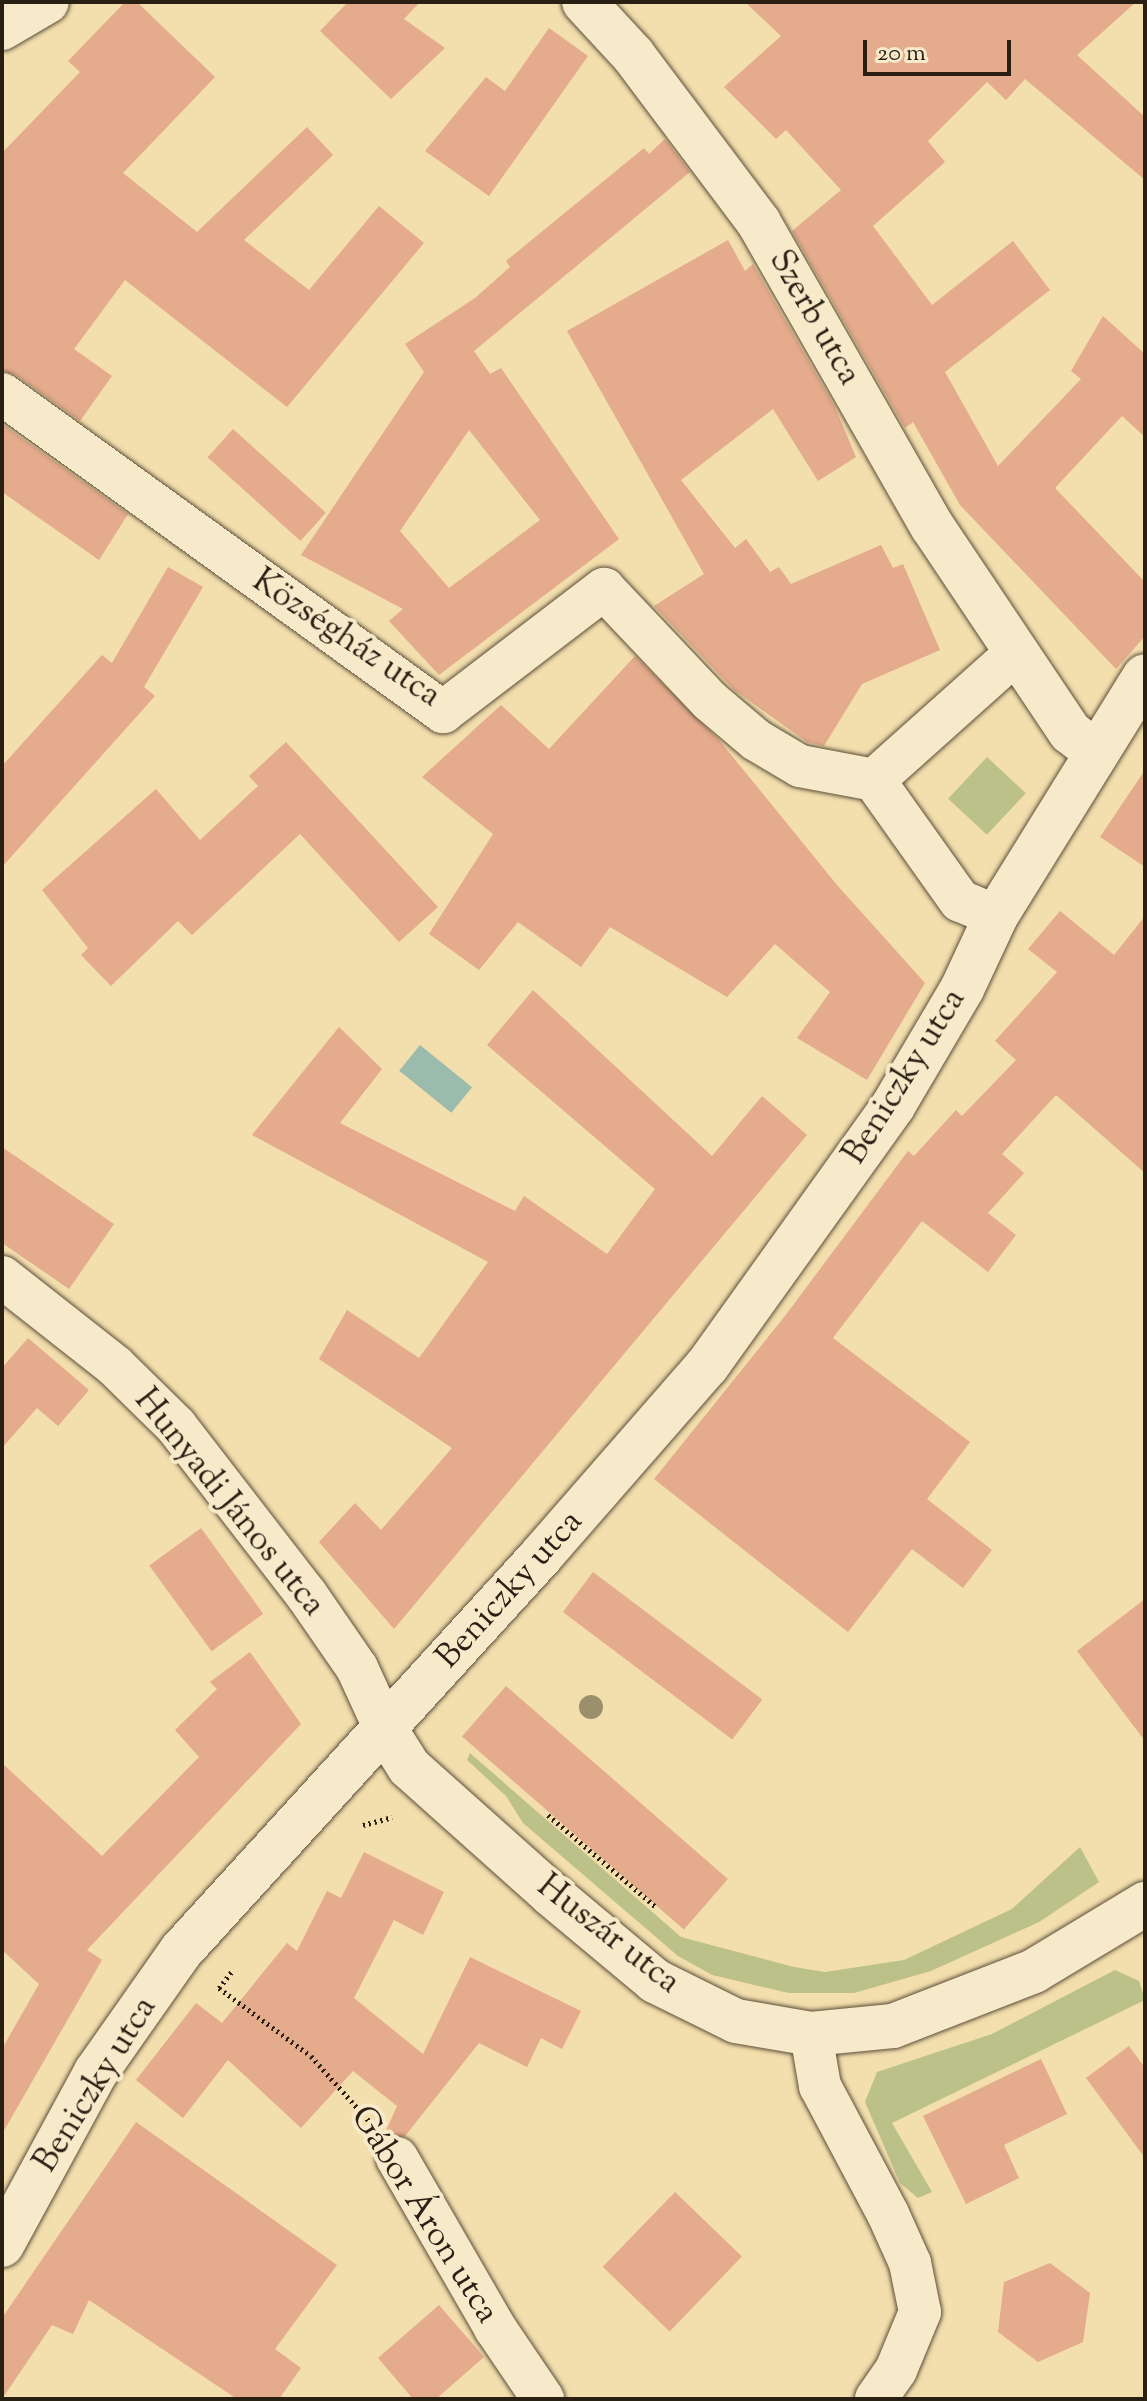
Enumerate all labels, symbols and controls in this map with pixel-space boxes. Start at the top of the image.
scale bar [867,24,1015,74]
text: 20 m [877,37,926,71]
street label: Szerb utca [759,243,869,393]
street label: Községház utca [244,561,448,717]
street label: Beniczky utca [835,982,975,1172]
street label: Hunyadi János utca [125,1381,333,1625]
street label: Beniczky utca [428,1502,592,1678]
street label: Huszár utca [528,1867,688,2003]
street label: Beniczky utca [26,1990,166,2180]
street label: Gábor Áron utca [341,2099,507,2331]

